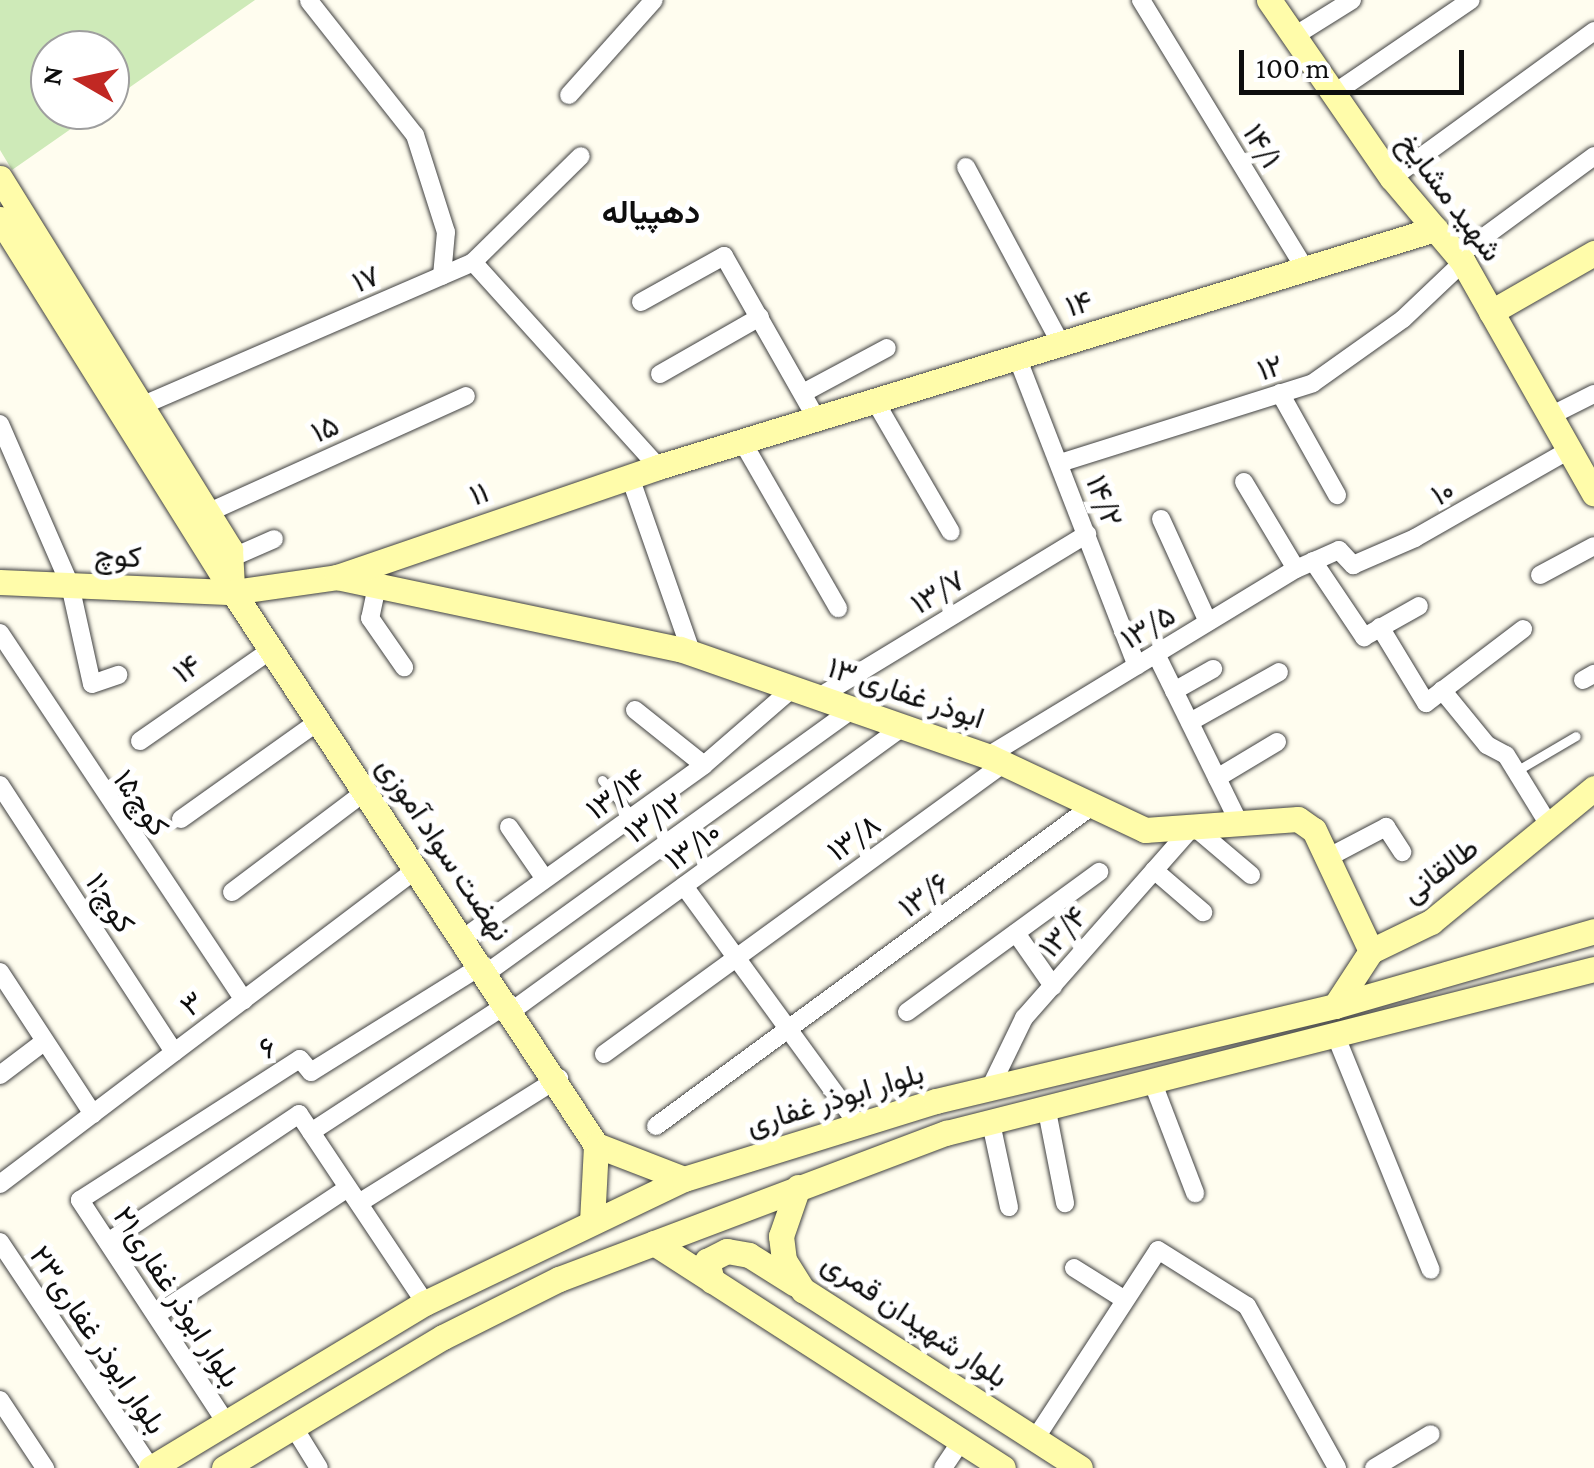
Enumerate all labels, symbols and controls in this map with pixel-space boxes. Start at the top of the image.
north arrow [30,30,130,130]
scale bar [1244,30,1469,92]
text: 100 m [1256,51,1330,84]
text: N [35,64,69,87]
street label: ۱۴/۱ [1235,117,1289,175]
street label: شهید مشایخ [1390,126,1510,268]
district label: دهپیاله [602,193,700,231]
street label: ۱۷ [347,257,385,301]
street label: ۱۴ [1061,283,1097,325]
street label: ۱۲ [1253,347,1287,389]
street label: ۱۵ [306,407,344,451]
street label: ۱۴/۲ [1078,470,1130,532]
street label: ۱۰ [1425,472,1461,514]
street label: ۱۱ [465,474,493,514]
street label: کوچ [93,536,143,576]
street label: ۱۳/۷ [904,562,972,622]
street label: ۱۳/۵ [1114,597,1182,657]
street label: ۱۴ [166,647,208,691]
street label: ۱۳ ابوذر غفاری [823,649,989,737]
street label: نهضت سواد آموزی [369,750,519,948]
street label: ۱۳/۱۴ [579,760,653,828]
street label: ۱۵کوچ [105,763,177,843]
street label: ۱۳/۱۲ [618,785,690,851]
street label: ۱۳/۸ [820,807,888,869]
street label: ۱۳/۱۰ [658,814,728,878]
street label: طالقانی [1394,829,1486,911]
street label: ۱۳/۶ [892,865,956,925]
street label: ۱۱کوچ [77,866,143,940]
street label: ۱۳/۴ [1031,899,1095,965]
street label: ۳ [173,984,211,1024]
street label: ۶ [252,1029,284,1067]
street label: بلوار ابوذر غفاری [742,1055,928,1143]
street label: ۲۱بلوار ابوذر غفاری [105,1200,249,1394]
street label: بلوار ابوذر غفاری۲۳ [22,1239,174,1441]
street label: بلوار شهیدان قمری [815,1245,1015,1395]

